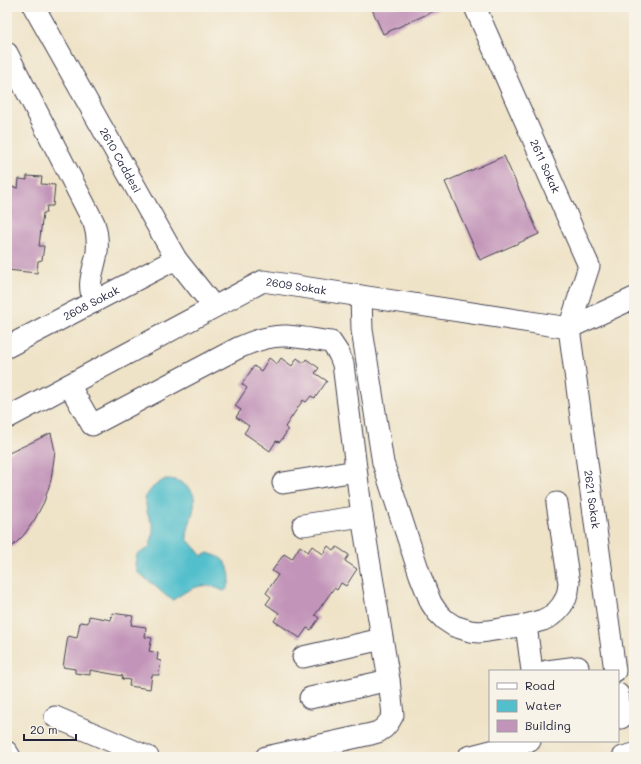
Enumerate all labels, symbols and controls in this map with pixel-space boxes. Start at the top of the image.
street label: 2610 Caddesi [97,125,145,195]
street label: 2611 Sokak [527,137,564,196]
street label: 2609 Sokak [265,274,328,298]
street label: 2608 Sokak [60,282,122,323]
street label: 2621 Sokak [581,469,604,530]
legend [489,670,619,742]
text: Road [525,677,555,693]
text: Water [525,697,562,713]
scale bar [24,716,76,742]
text: Building [525,717,571,733]
text: 20 m [30,721,58,737]

